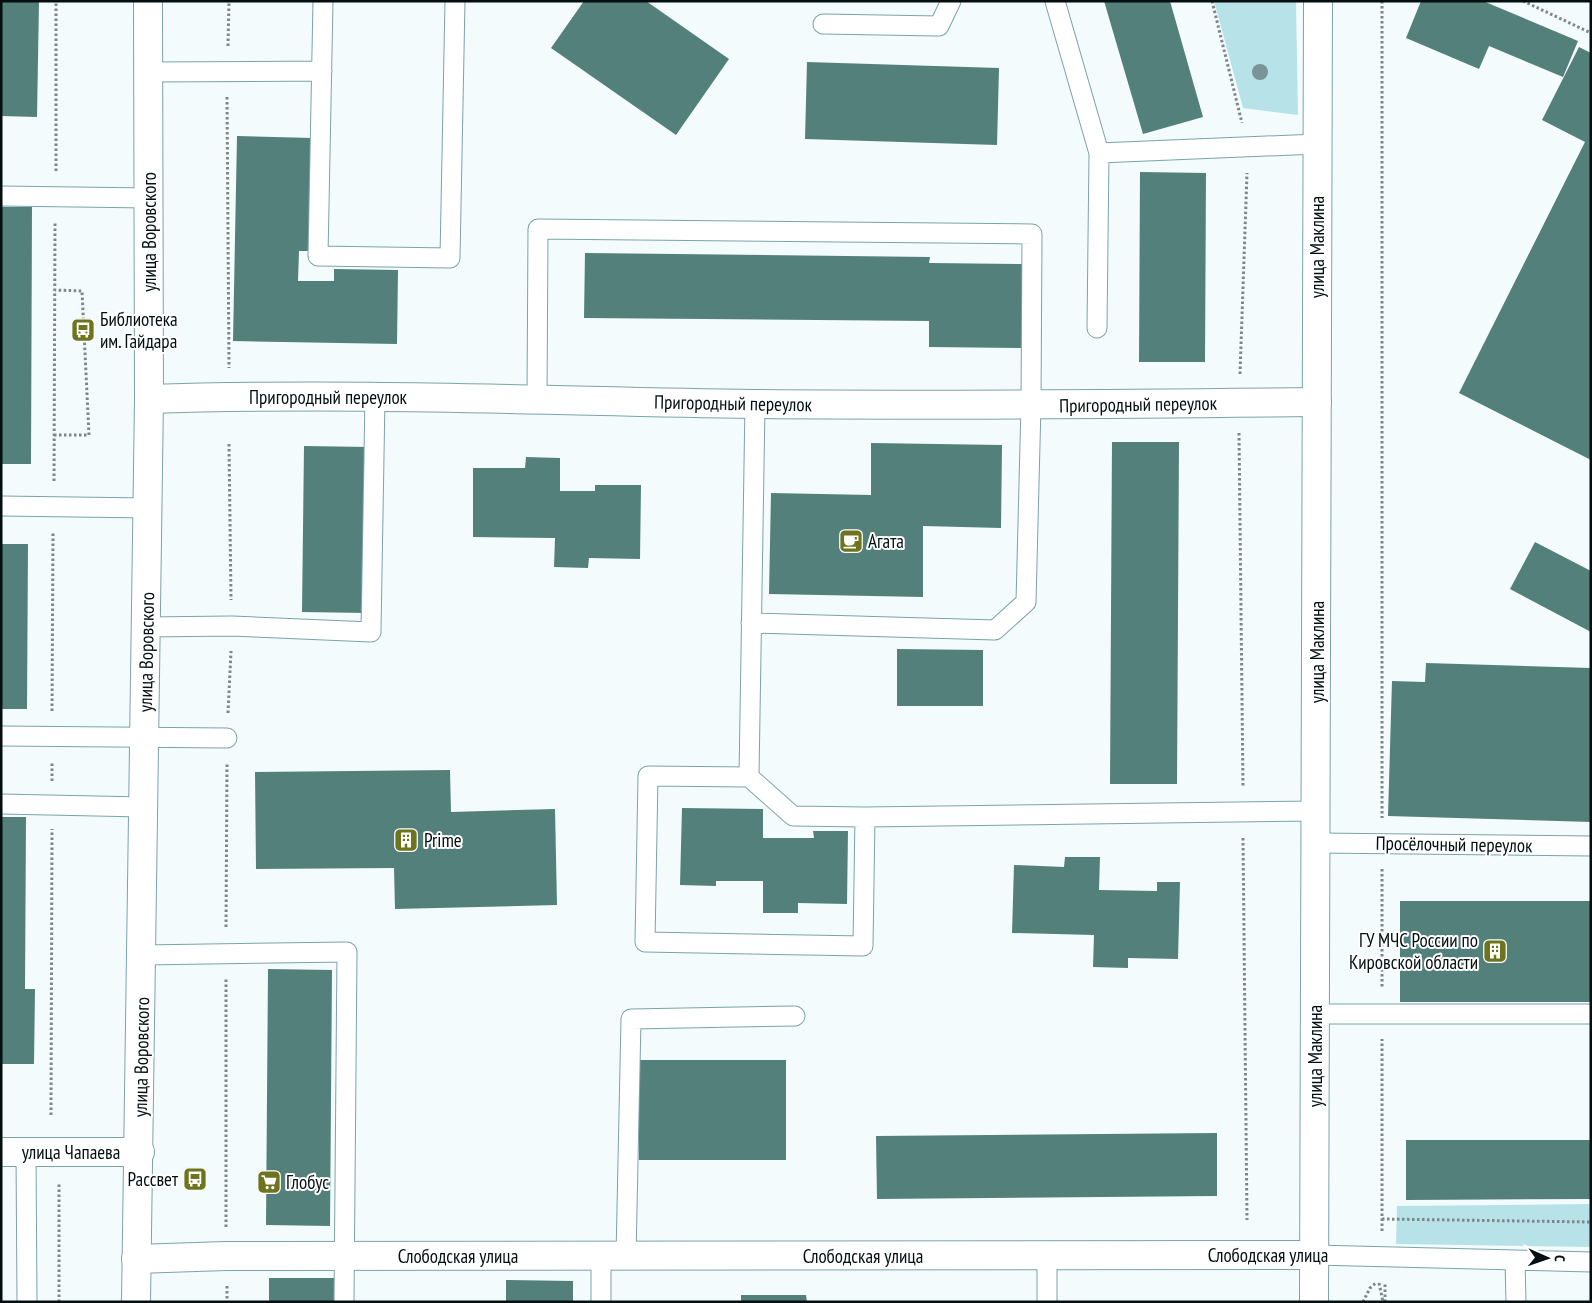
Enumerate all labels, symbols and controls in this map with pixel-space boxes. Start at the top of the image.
street label: улица Воровского [137,172,161,292]
street label: улица Маклина [1305,196,1329,298]
place label: Библиотека им. Гайдара [100,307,178,353]
bus stop icon: Библиотека им. Гайдара [70,317,96,343]
street label: Пригородный переулок [249,385,408,409]
street label: Пригородный переулок [654,390,813,416]
street label: Пригородный переулок [1059,391,1218,417]
cafe icon: Агата [838,528,864,554]
place label: Агата [868,529,904,553]
street label: улица Воровского [133,592,159,712]
street label: улица Маклина [1305,601,1329,703]
building icon: Prime [393,827,419,853]
place label: Prime [424,828,462,852]
street label: Просёлочный переулок [1375,831,1533,857]
place label: ГУ МЧС России по Кировской области [1349,928,1478,974]
building icon: ГУ МЧС России по Кировской области [1482,938,1508,964]
street label: улица Воровского [128,997,154,1117]
street label: улица Маклина [1303,1005,1327,1107]
street label: улица Чапаева [22,1140,120,1164]
bus stop icon: Рассвет [182,1166,208,1192]
place label: Рассвет [128,1167,179,1191]
supermarket icon: Глобус [256,1169,282,1195]
place label: Глобус [286,1170,329,1194]
north arrow [1522,1233,1572,1283]
street label: Слободская улица [1208,1243,1328,1267]
street label: Слободская улица [398,1244,518,1268]
street label: Слободская улица [803,1244,923,1268]
text: С [1551,1255,1569,1263]

